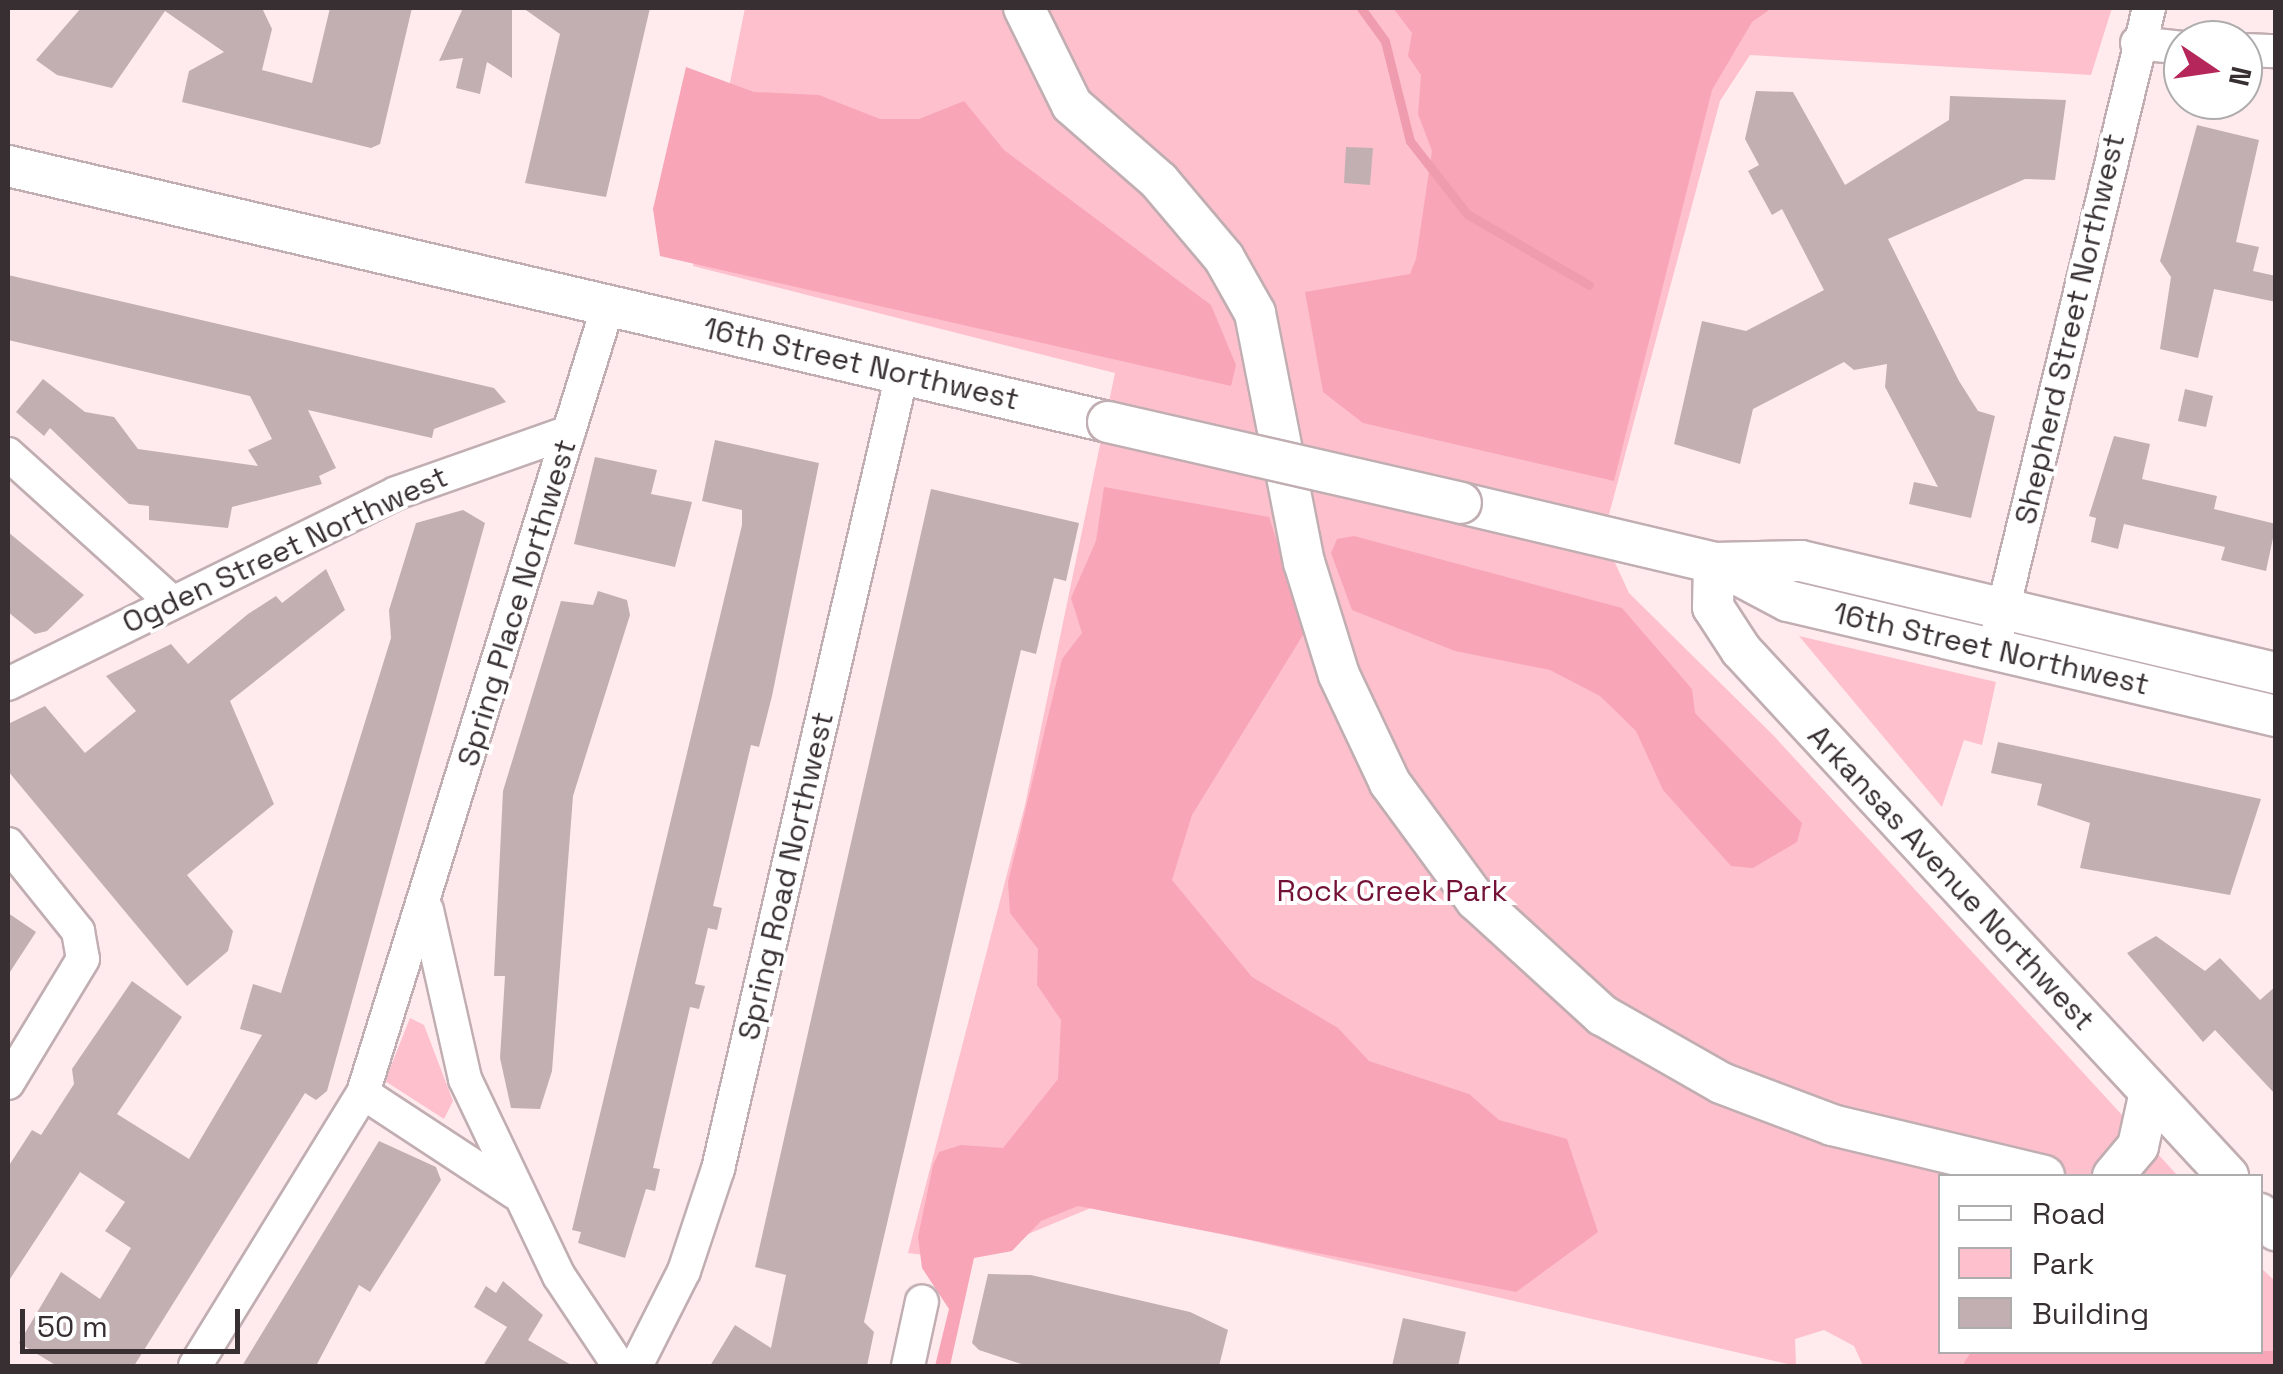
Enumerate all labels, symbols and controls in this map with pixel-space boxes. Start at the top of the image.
north arrow [2163,20,2263,120]
text: N [2221,63,2260,89]
street label: Shepherd Street Northwest [2007,130,2133,528]
street label: 16th Street Northwest [700,310,1022,418]
street label: Spring Place Northwest [450,435,584,771]
street label: Ogden Street Northwest [117,459,453,641]
street label: 16th Street Northwest [1830,595,2152,703]
street label: Spring Road Northwest [731,708,841,1044]
street label: Arkansas Avenue Northwest [1800,718,2102,1038]
park label: Rock Creek Park [1276,873,1508,909]
legend [1938,1174,2263,1354]
text: Road [2032,1194,2106,1233]
text: Park [2032,1244,2094,1283]
scale bar [25,1289,245,1351]
text: Building [2032,1294,2149,1333]
text: 50 m [37,1307,108,1346]

